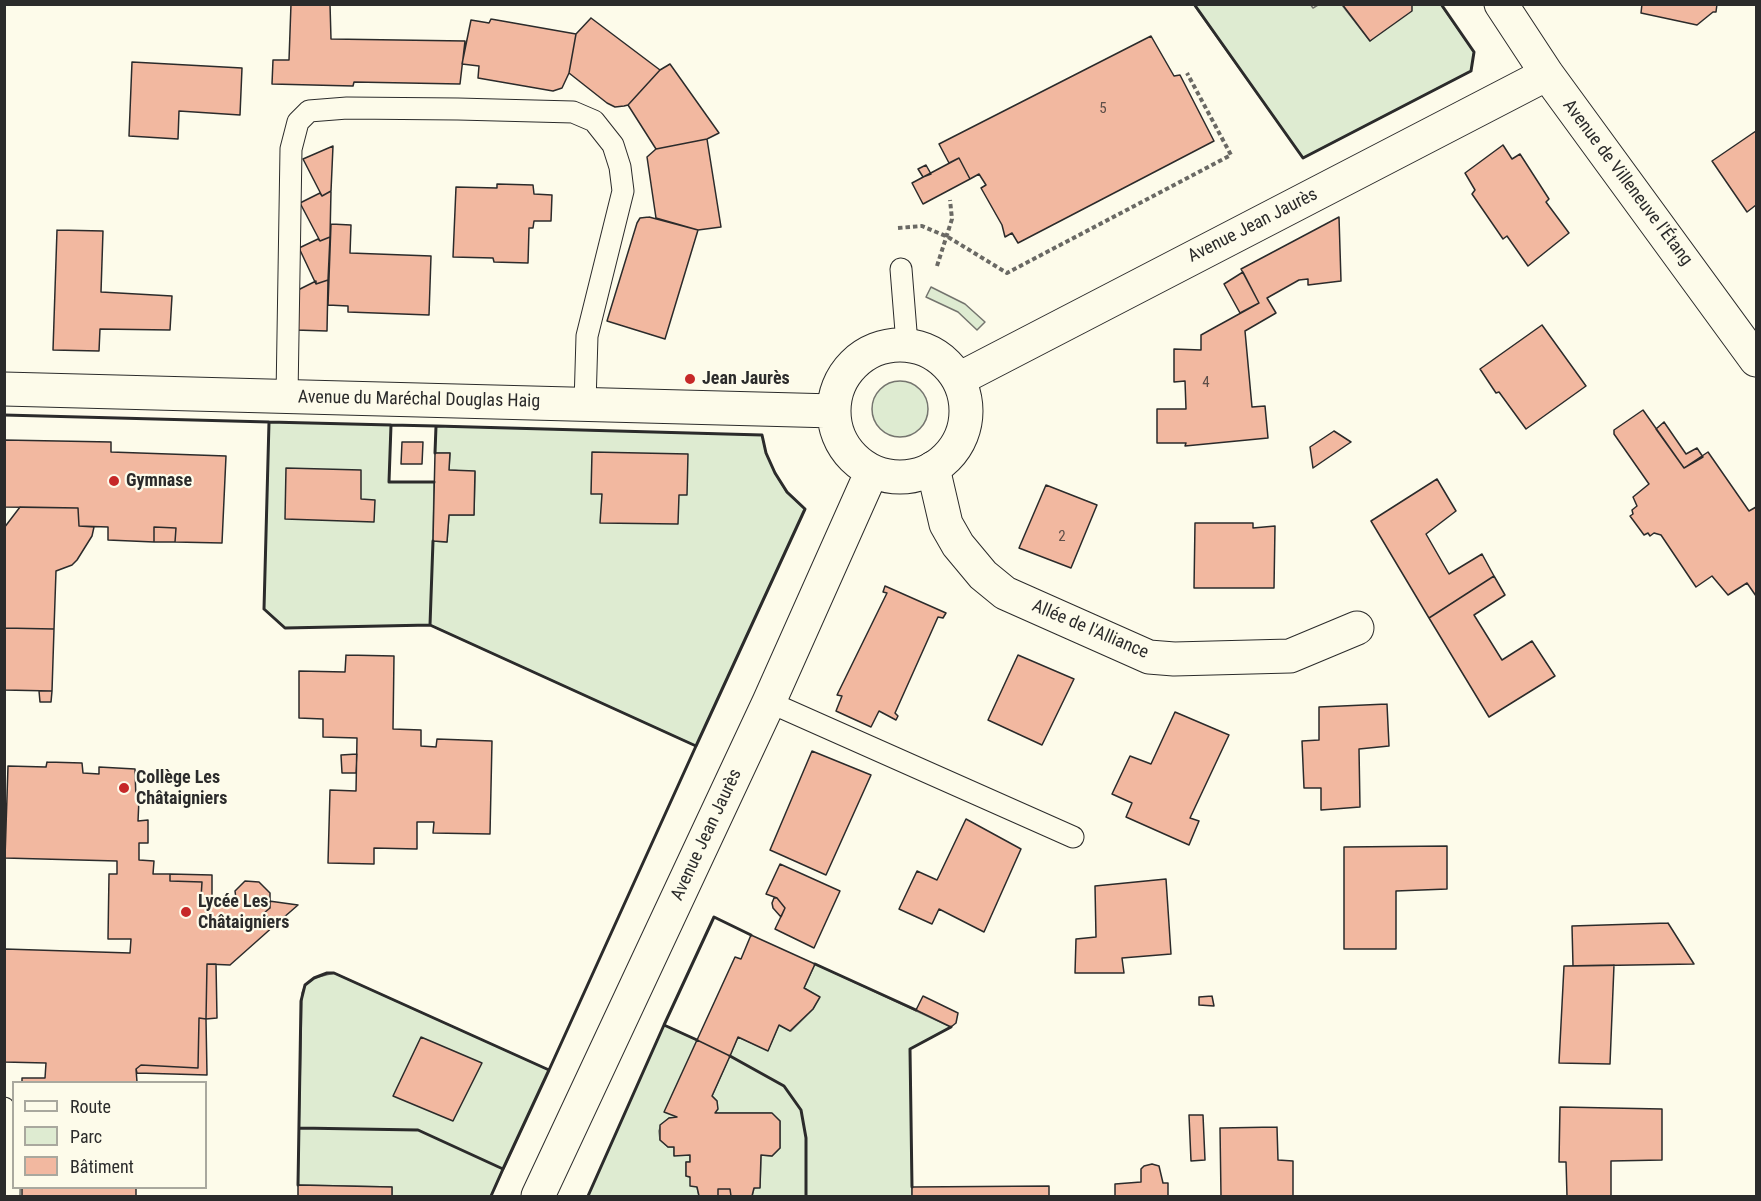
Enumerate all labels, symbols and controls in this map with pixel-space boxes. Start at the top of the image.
street label: Avenue de Villeneuve l'Étang [1558,96,1696,270]
house number: 5 [1099,100,1107,118]
street label: Avenue Jean Jaurès [1185,184,1321,268]
place label: Jean Jaurès [702,368,790,390]
marker: Jean Jaurès [683,372,697,386]
house number: 4 [1202,374,1210,392]
street label: Avenue du Maréchal Douglas Haig [298,387,540,413]
place label: Gymnase [126,470,192,492]
marker: Gymnase [107,474,121,488]
house number: 2 [1058,528,1066,546]
street label: Allée de l'Alliance [1029,596,1151,664]
street label: Avenue Jean Jaurès [667,766,747,904]
place label: Collège Les Châtaigniers [136,767,227,810]
marker: Collège Les Châtaigniers [117,781,131,795]
place label: Lycée Les Châtaigniers [198,891,289,934]
marker: Lycée Les Châtaigniers [179,905,193,919]
legend [12,1081,207,1189]
text: Route [70,1096,111,1117]
text: Parc [70,1126,102,1147]
text: Bâtiment [70,1156,134,1177]

